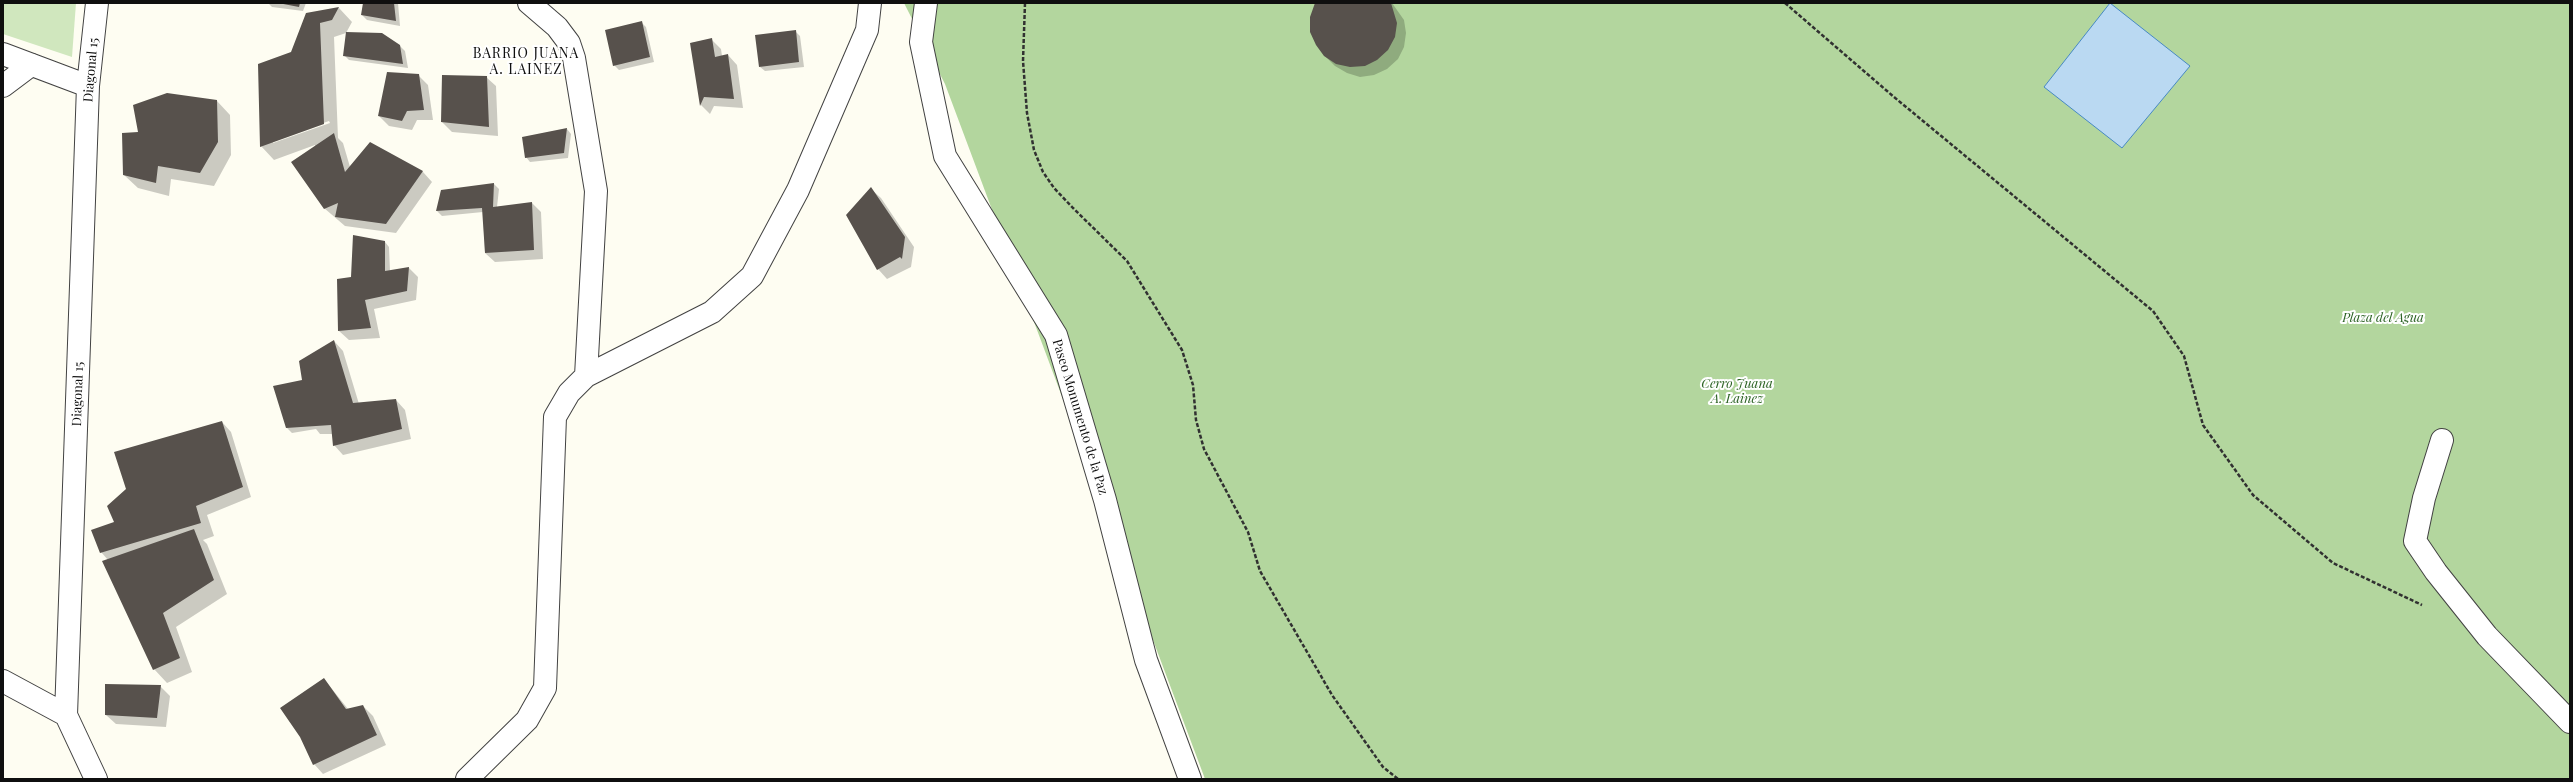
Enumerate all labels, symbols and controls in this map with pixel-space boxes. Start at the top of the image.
street label: Diagonal 15 [80,37,102,103]
district label: BARRIO JUANA A. LAINEZ [473,46,579,78]
park label: Plaza del Agua [2342,310,2424,326]
street label: Paseo Monumento de la Paz [1049,337,1111,497]
street label: Diagonal 15 [69,361,87,427]
park label: Cerro Juana A. Lainez [1701,376,1773,407]

